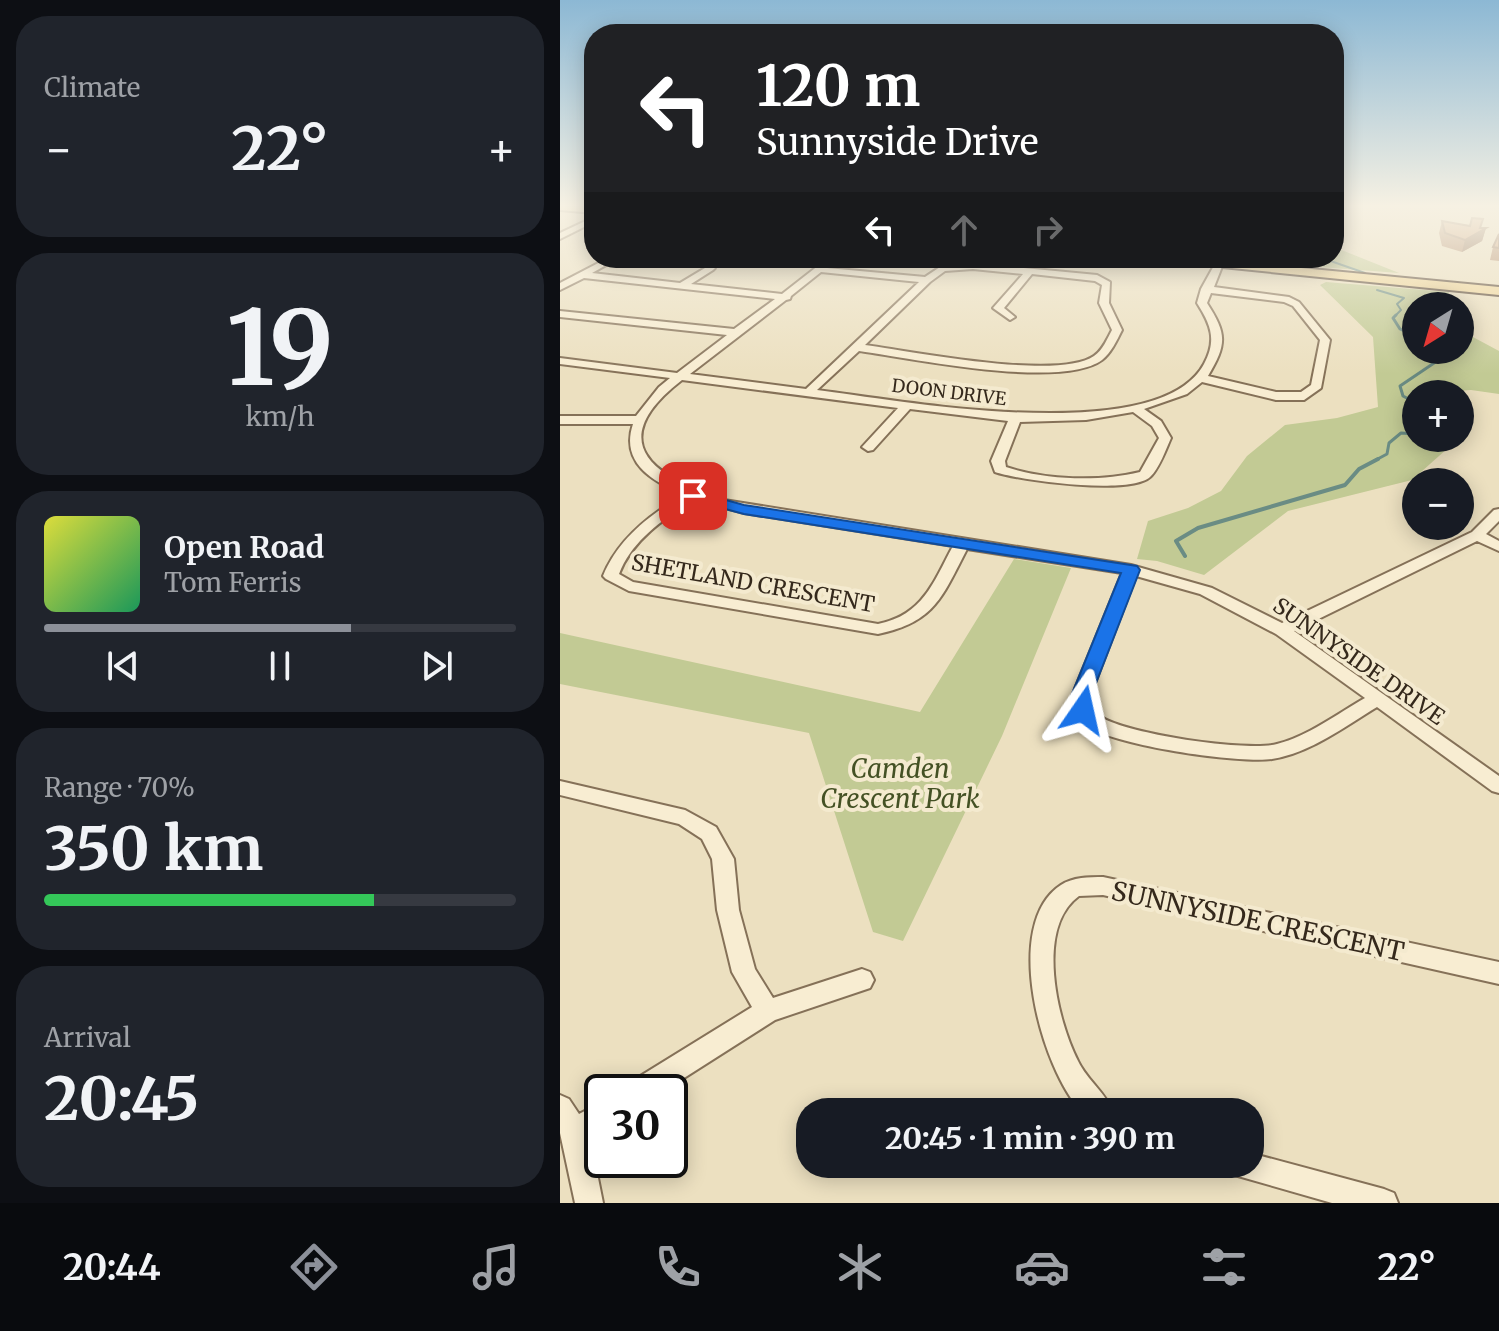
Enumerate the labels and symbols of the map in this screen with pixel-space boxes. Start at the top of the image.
north arrow [1402,292,1474,364]
street label: DOON DRIVE [890,374,1008,411]
pin [659,462,727,530]
street label: SHETLAND CRESCENT [629,548,877,618]
street label: SUNNYSIDE DRIVE [1268,591,1450,731]
position arrow [1041,668,1125,752]
park label: Camden Crescent Park [820,752,980,815]
street label: SUNNYSIDE CRESCENT [1109,874,1407,968]
speed limit sign: 30 [584,1074,688,1178]

